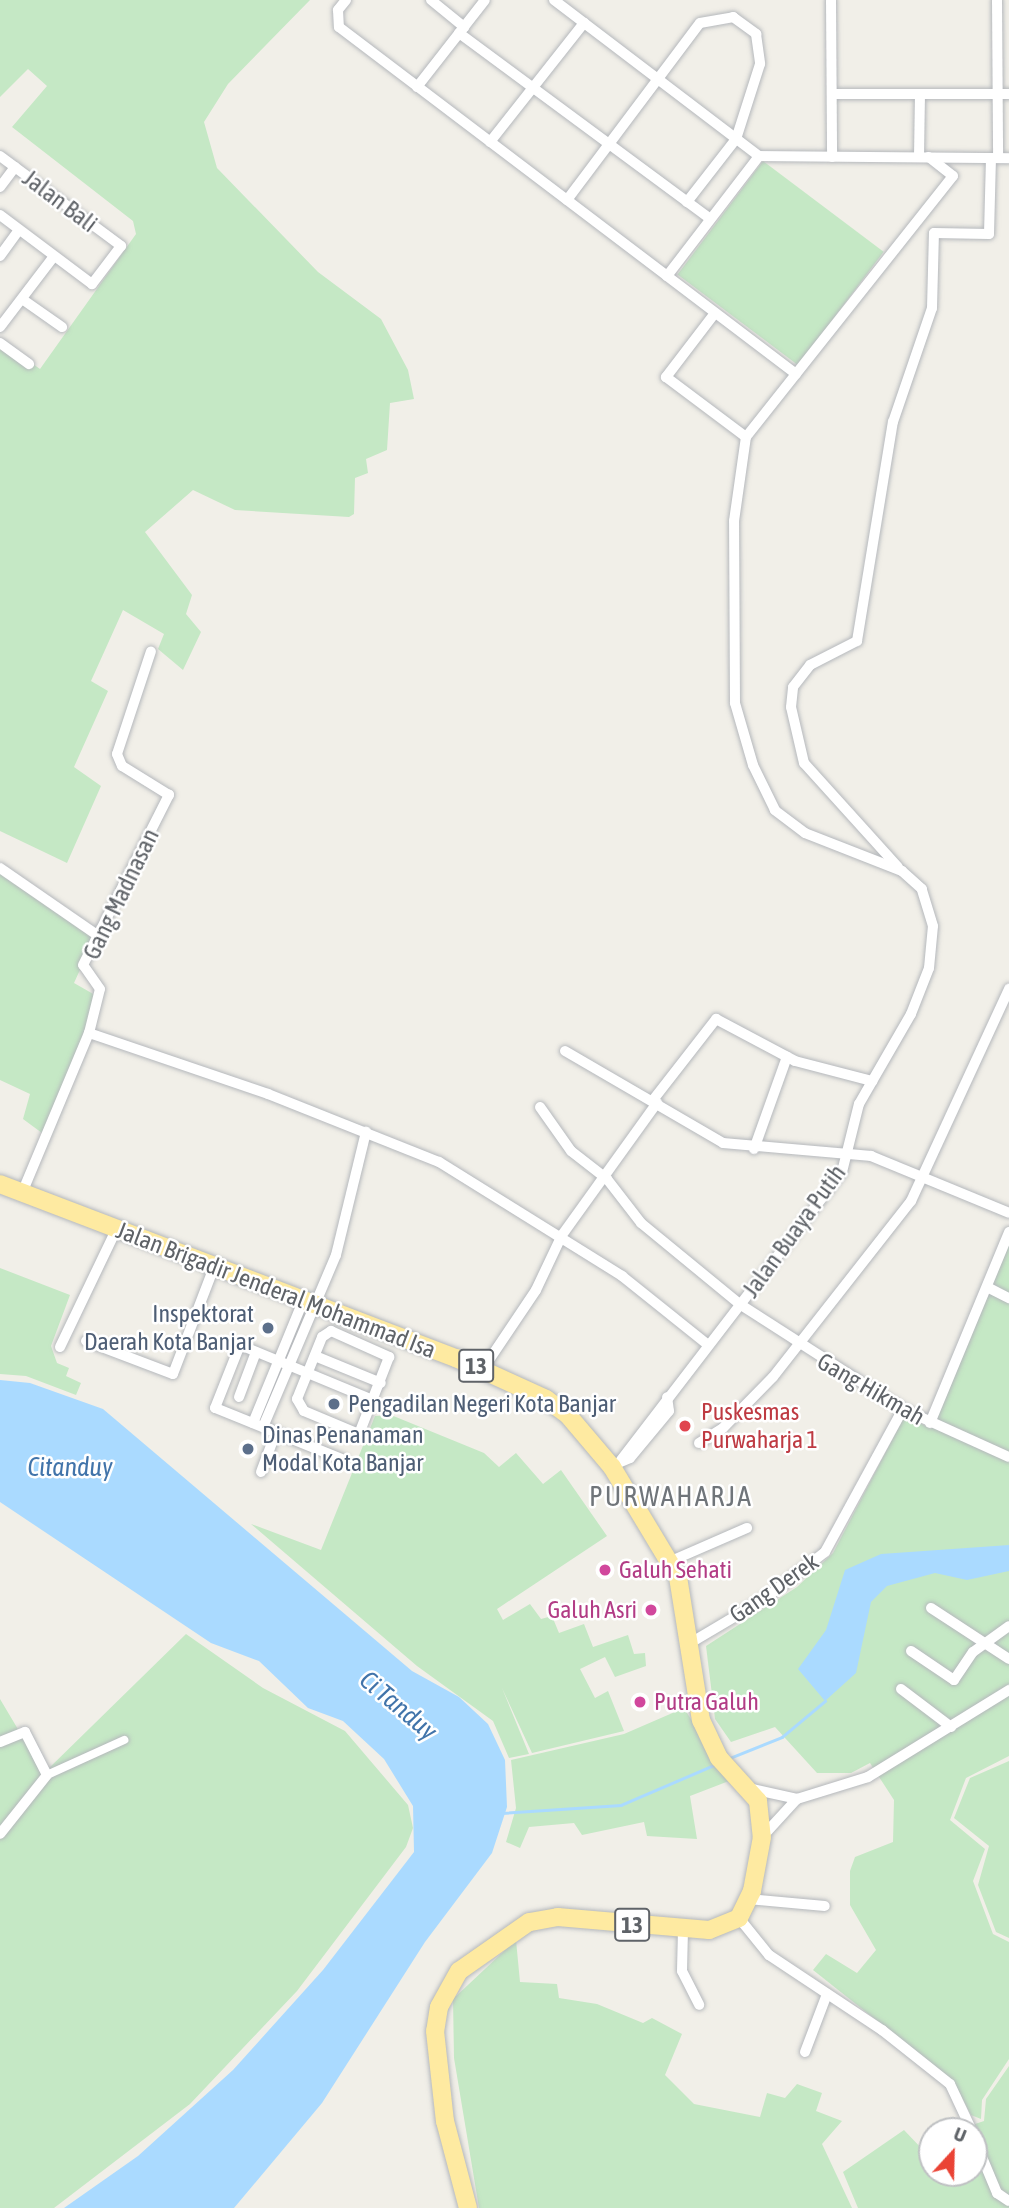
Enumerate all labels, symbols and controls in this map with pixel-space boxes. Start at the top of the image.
street label: Jalan Bali [17,164,103,238]
street label: Gang Madnasan [77,824,165,964]
street label: Jalan Buaya Putih [736,1159,852,1303]
street label: Jalan Brigadir Jenderal Mohammad Isa [112,1216,440,1364]
place label: Inspektorat Daerah Kota Banjar [84,1300,254,1356]
marker: Inspektorat Daerah Kota Banjar [260,1320,276,1336]
road number: 13 [457,1346,495,1386]
street label: Gang Hikmah [812,1347,930,1431]
place label: Pengadilan Negeri Kota Banjar [348,1390,616,1418]
marker: Pengadilan Negeri Kota Banjar [326,1396,342,1412]
place label: Puskesmas Purwaharja 1 [701,1398,818,1454]
marker: Puskesmas Purwaharja 1 [675,1416,695,1436]
place label: Dinas Penanaman Modal Kota Banjar [262,1421,424,1477]
marker: Dinas Penanaman Modal Kota Banjar [240,1441,256,1457]
water label: Citanduy [27,1452,113,1484]
district label: PURWAHARJA [590,1479,752,1513]
street label: Gang Derek [724,1547,824,1629]
place label: Galuh Sehati [619,1556,732,1584]
marker: Galuh Sehati [597,1562,613,1578]
place label: Galuh Asri [547,1596,637,1624]
marker: Galuh Asri [643,1602,659,1618]
water label: Ci Tanduy [353,1665,443,1747]
place label: Putra Galuh [654,1688,759,1716]
marker: Putra Galuh [632,1694,648,1710]
road number: 13 [613,1906,651,1944]
north arrow [918,2117,988,2187]
text: U [951,2122,969,2147]

